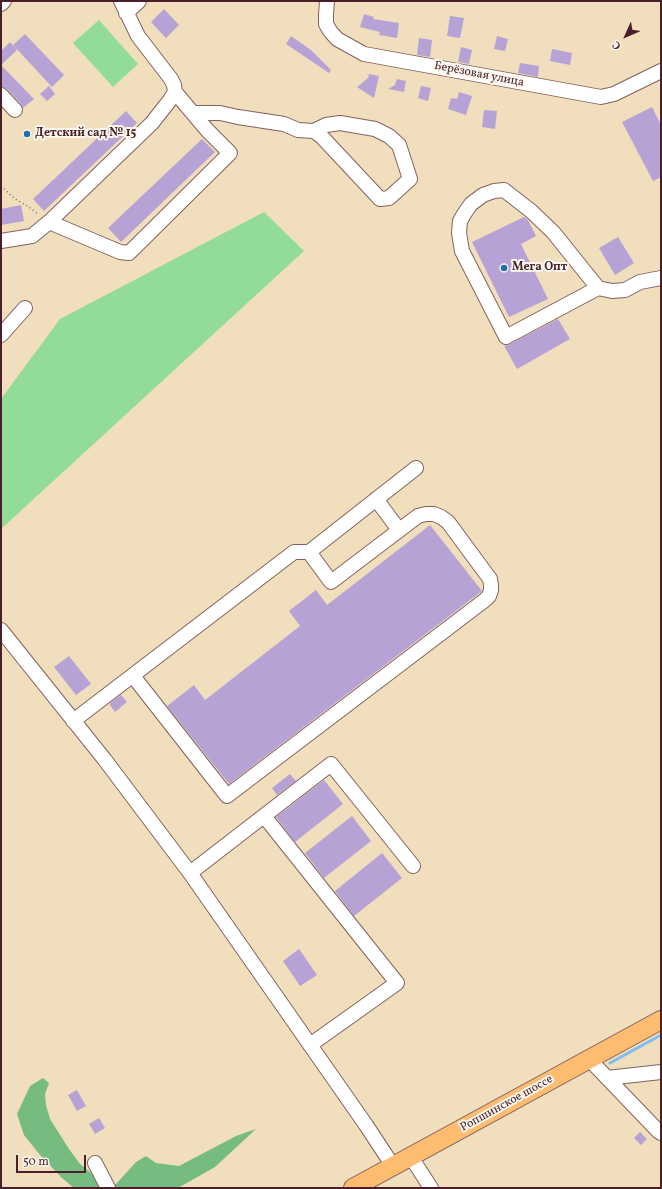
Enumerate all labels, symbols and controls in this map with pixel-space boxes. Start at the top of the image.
north arrow [606,16,646,56]
text: С [609,37,625,53]
street label: Берёзовая улица [433,59,525,91]
place label: Детский сад № 15 [35,127,136,141]
marker: Детский сад № 15 [22,129,32,139]
place label: Мега Опт [512,261,567,275]
marker: Мега Опт [499,263,509,273]
street label: Ропшинское шоссе [458,1073,556,1135]
scale bar [18,1147,88,1173]
text: 50 m [23,1154,49,1170]

